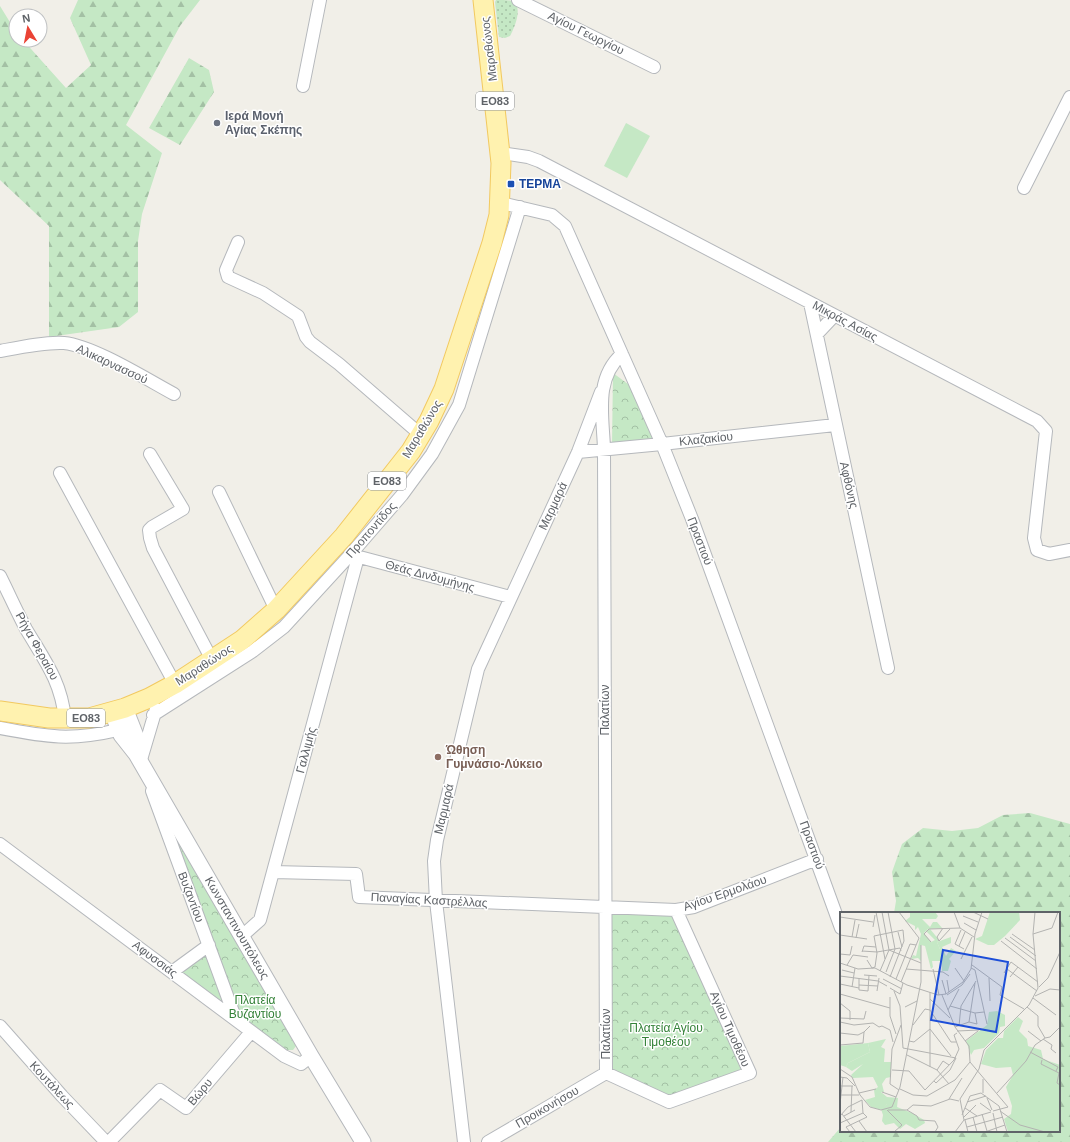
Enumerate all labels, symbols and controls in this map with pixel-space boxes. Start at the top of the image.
north arrow [8,8,48,48]
street label: Αγίου Γεωργίου [546,8,626,58]
text: N [21,12,31,25]
street label: Μαραθώνος [478,16,500,82]
road number: ΕΟ83 [476,92,514,110]
place label: Ιερά Μονή Αγίας Σκέπης [225,109,302,137]
marker: Ιερά Μονή Αγίας Σκέπης [212,118,222,128]
place label: ΤΕΡΜΑ [519,177,561,191]
marker: ΤΕΡΜΑ [506,179,516,189]
street label: Μικράς Ασίας [810,298,880,344]
street label: Αλικαρνασσού [74,341,150,387]
street label: Μαραθώνος [399,397,445,461]
street label: Κλαζακίου [678,429,734,449]
street label: Αφθόνης [837,460,861,510]
road number: ΕΟ83 [368,472,406,490]
street label: Μαρμαρά [536,480,570,532]
street label: Προποντίδος [343,499,399,561]
street label: Πραστιού [684,515,716,567]
street label: Θεάς Δινδυμήνης [384,557,476,595]
street label: Ρήγα Φεραίου [13,610,61,682]
street label: Μαραθώνος [173,641,235,689]
street label: Παλατίων [598,684,612,736]
road number: ΕΟ83 [67,709,105,727]
street label: Γαλλιμής [293,725,319,775]
place label: Ώθηση Γυμνάσιο-Λύκειο [445,743,543,771]
marker: Ώθηση Γυμνάσιο-Λύκειο [433,752,443,762]
street label: Μαρμαρά [431,782,457,836]
street label: Πραστιού [797,819,827,871]
street label: Βυζαντίου [175,870,207,924]
street label: Αγίου Ερμολάου [681,872,769,914]
street label: Κωνσταντινουπόλεως [202,874,272,982]
street label: Παναγίας Καστρέλλας [370,890,488,910]
inset map [840,912,1060,1132]
street label: Αφυσσιάς [130,938,180,981]
street label: Αγίου Τιμοθέου [707,989,753,1069]
park label: Πλατεία Βυζαντίου [229,993,281,1021]
street label: Παλατίων [599,1008,613,1060]
park label: Πλατεία Αγίου Τιμοθέου [629,1021,703,1049]
street label: Κουτάλεως [27,1059,77,1112]
street label: Βώρυ [185,1076,215,1108]
street label: Προικονήσου [513,1083,581,1131]

